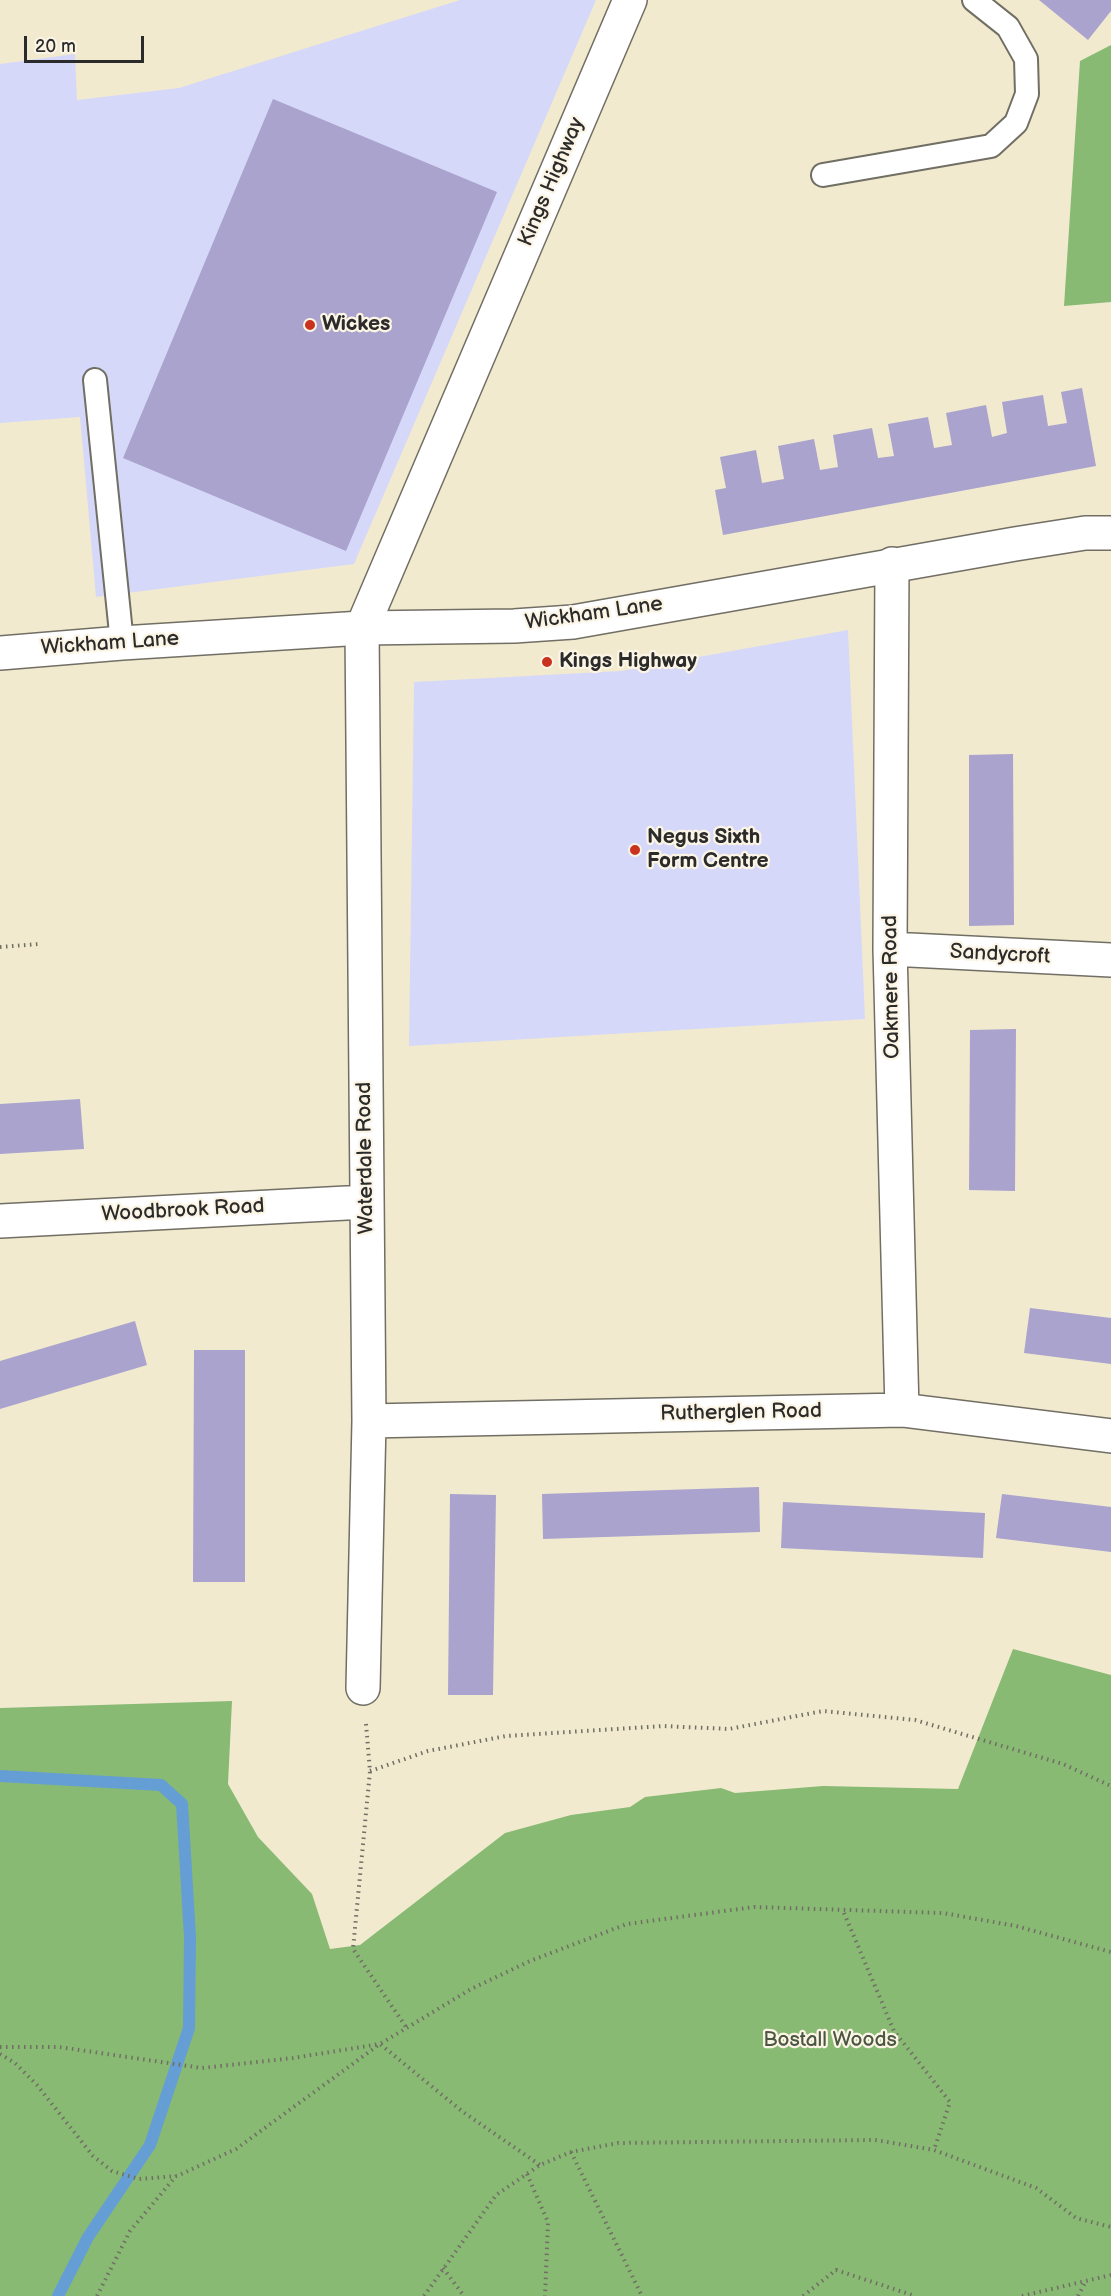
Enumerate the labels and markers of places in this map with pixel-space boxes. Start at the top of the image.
place label: Wickes [322,312,390,338]
marker: Wickes [303,318,317,332]
place label: Kings Highway [559,649,697,675]
marker: Kings Highway [540,655,554,669]
place label: Negus Sixth Form Centre [647,825,769,875]
marker: Negus Sixth Form Centre [628,843,642,857]

